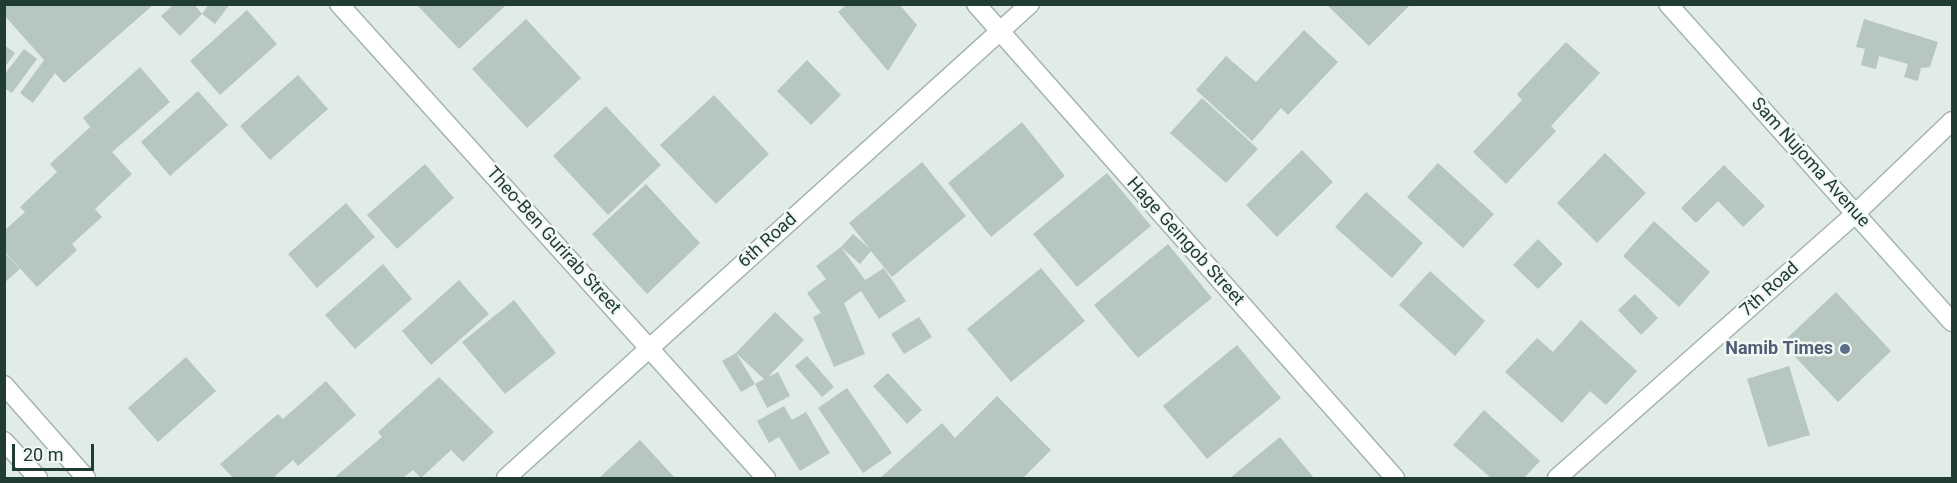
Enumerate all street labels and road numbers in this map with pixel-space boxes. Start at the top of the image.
street label: Sam Nujoma Avenue [1746,94,1874,232]
street label: Theo-Ben Gurirab Street [481,163,625,319]
street label: Hage Geingob Street [1122,173,1248,311]
street label: 6th Road [734,209,802,273]
street label: 7th Road [1736,258,1804,322]

